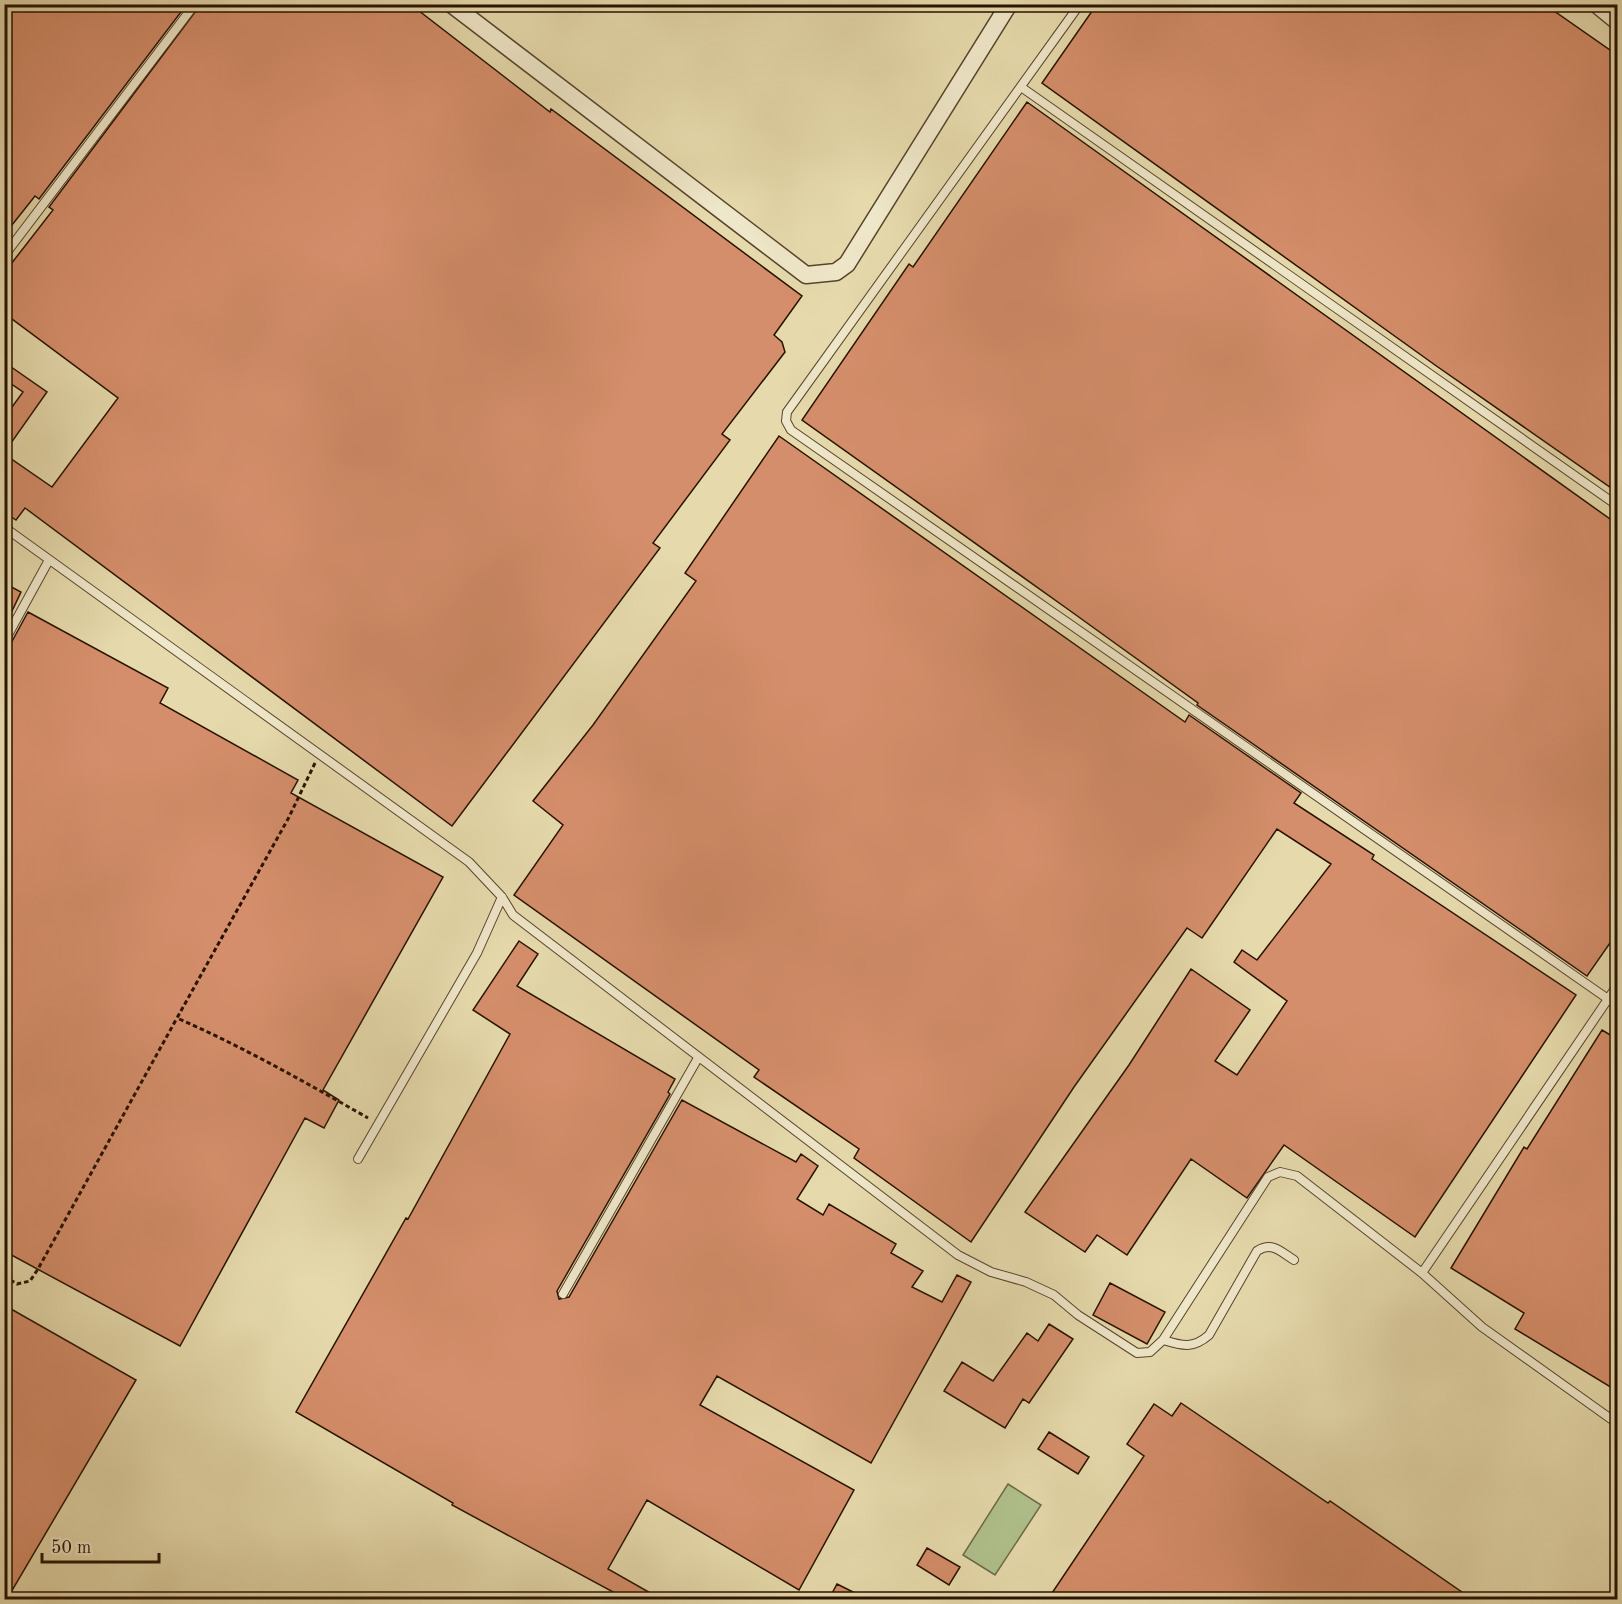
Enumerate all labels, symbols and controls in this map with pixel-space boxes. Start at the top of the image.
scale bar [42,1526,159,1564]
text: 50 m [51,1539,91,1557]

